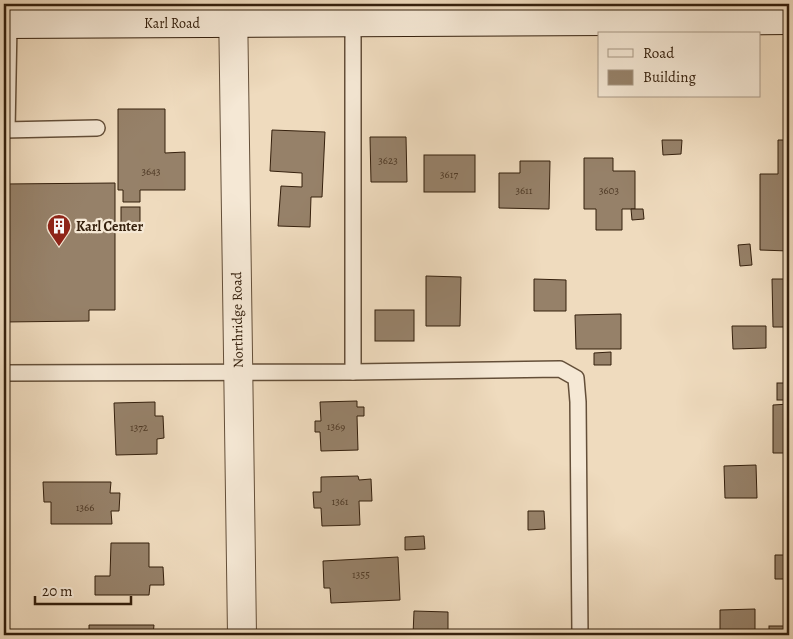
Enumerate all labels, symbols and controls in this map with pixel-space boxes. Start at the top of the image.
street label: Karl Road [144,14,200,33]
legend [598,32,760,98]
text: Road [643,43,675,63]
text: Building [643,67,696,87]
house number: 3623 [378,153,398,168]
house number: 3643 [141,164,161,179]
house number: 3617 [440,167,458,182]
house number: 3611 [515,183,533,198]
house number: 3603 [599,183,619,198]
building icon: Karl Center [46,213,72,247]
place label: Karl Center [76,217,143,236]
street label: Northridge Road [227,271,248,368]
house number: 1369 [327,419,345,434]
house number: 1372 [130,420,148,435]
house number: 1361 [331,494,349,509]
house number: 1366 [76,500,94,515]
house number: 1355 [352,567,370,582]
scale bar [35,574,131,606]
text: 20 m [42,581,73,601]

